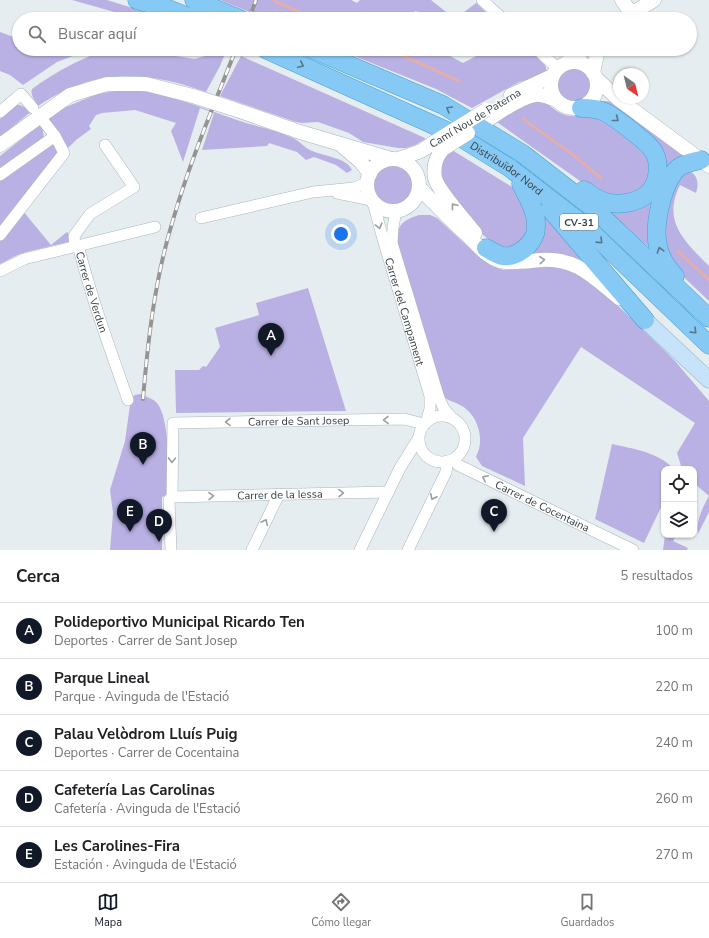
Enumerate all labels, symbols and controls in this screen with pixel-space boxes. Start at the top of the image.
search box [12,12,697,56]
icon: search [26,23,48,45]
text: Buscar aquí [58,24,136,44]
one-way arrow [296,60,304,68]
north arrow [613,68,649,104]
street label: Camí Nou de Paterna [427,85,524,152]
one-way arrow [446,106,453,113]
one-way arrow [612,114,619,121]
street label: Distribuïdor Nord [467,138,546,199]
one-way arrow [451,204,458,211]
road number: CV-31 [560,214,598,230]
one-way arrow [374,222,383,229]
your location [331,224,351,244]
one-way arrow [595,236,603,244]
one-way arrow [656,247,665,254]
street label: Carrer de Verdun [72,250,111,335]
one-way arrow [539,255,545,264]
street label: Carrer del Campament [381,256,428,368]
pin: A [258,323,284,356]
one-way arrow [689,326,697,333]
street label: Carrer de Sant Josep [248,413,350,430]
one-way arrow [383,416,389,424]
one-way arrow [225,418,231,426]
pin: B [130,432,156,465]
one-way arrow [168,457,176,463]
map controls [661,466,697,538]
button: locate [661,466,697,502]
one-way arrow [481,475,489,483]
street label: Carrer de Cocentaina [493,477,591,535]
street label: Carrer de la Iessa [237,487,323,503]
one-way arrow [338,489,344,497]
one-way arrow [208,492,214,500]
one-way arrow [430,493,438,501]
pin: E [117,499,143,532]
pin: C [481,499,507,532]
button: layers [661,502,697,538]
pin: D [146,509,172,542]
one-way arrow [260,519,268,526]
text: Cerca [16,565,60,588]
text: 5 resultados [621,567,693,585]
text: Polideportivo Municipal Ricardo Ten [54,612,305,632]
text: A [24,622,34,640]
text: 100 m [655,622,693,640]
text: Deportes · Carrer de Sant Josep [54,632,237,650]
text: Parque Lineal [54,668,149,688]
text: B [25,678,33,696]
text: 220 m [655,678,693,696]
text: Parque · Avinguda de l'Estació [54,688,229,706]
text: Palau Velòdrom Lluís Puig [54,724,238,744]
text: C [25,734,33,752]
text: 240 m [655,734,693,752]
text: Deportes · Carrer de Cocentaina [54,744,240,762]
text: Cafetería Las Carolinas [54,780,215,800]
text: D [24,790,34,808]
text: 260 m [655,790,693,808]
text: Cafetería · Avinguda de l'Estació [54,800,241,818]
text: Les Carolines-Fira [54,836,180,856]
text: E [25,846,33,864]
text: 270 m [655,846,693,864]
text: Estación · Avinguda de l'Estació [54,856,237,874]
tab: Mapa [95,891,122,930]
tab: Cómo llegar [311,891,371,930]
tab: Guardados [560,891,614,930]

